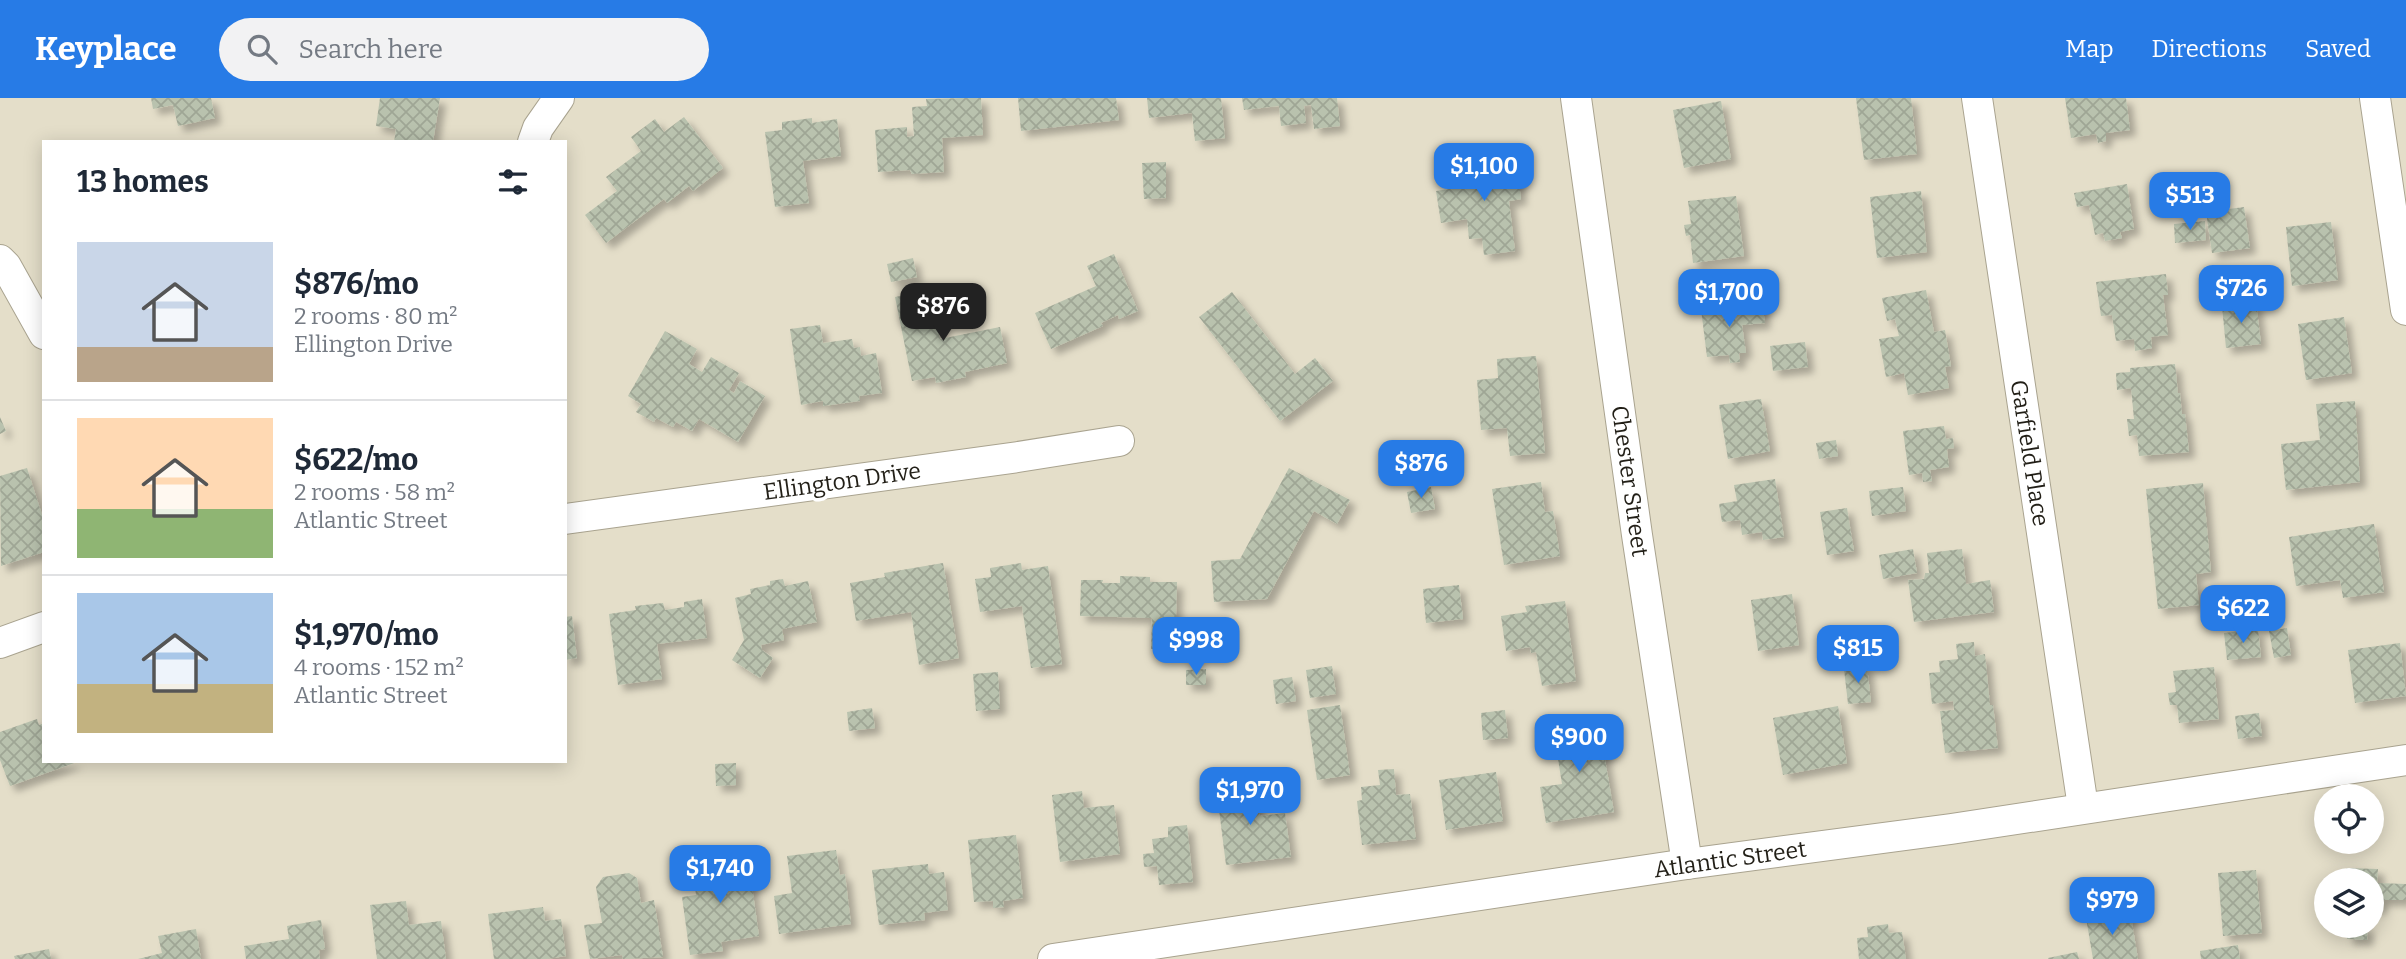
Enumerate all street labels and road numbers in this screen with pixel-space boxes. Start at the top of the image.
street label: Garfield Place [2005,378,2055,528]
street label: Chester Street [1606,404,1654,558]
street label: Ellington Drive [761,456,923,506]
street label: Atlantic Street [1652,834,1808,884]

